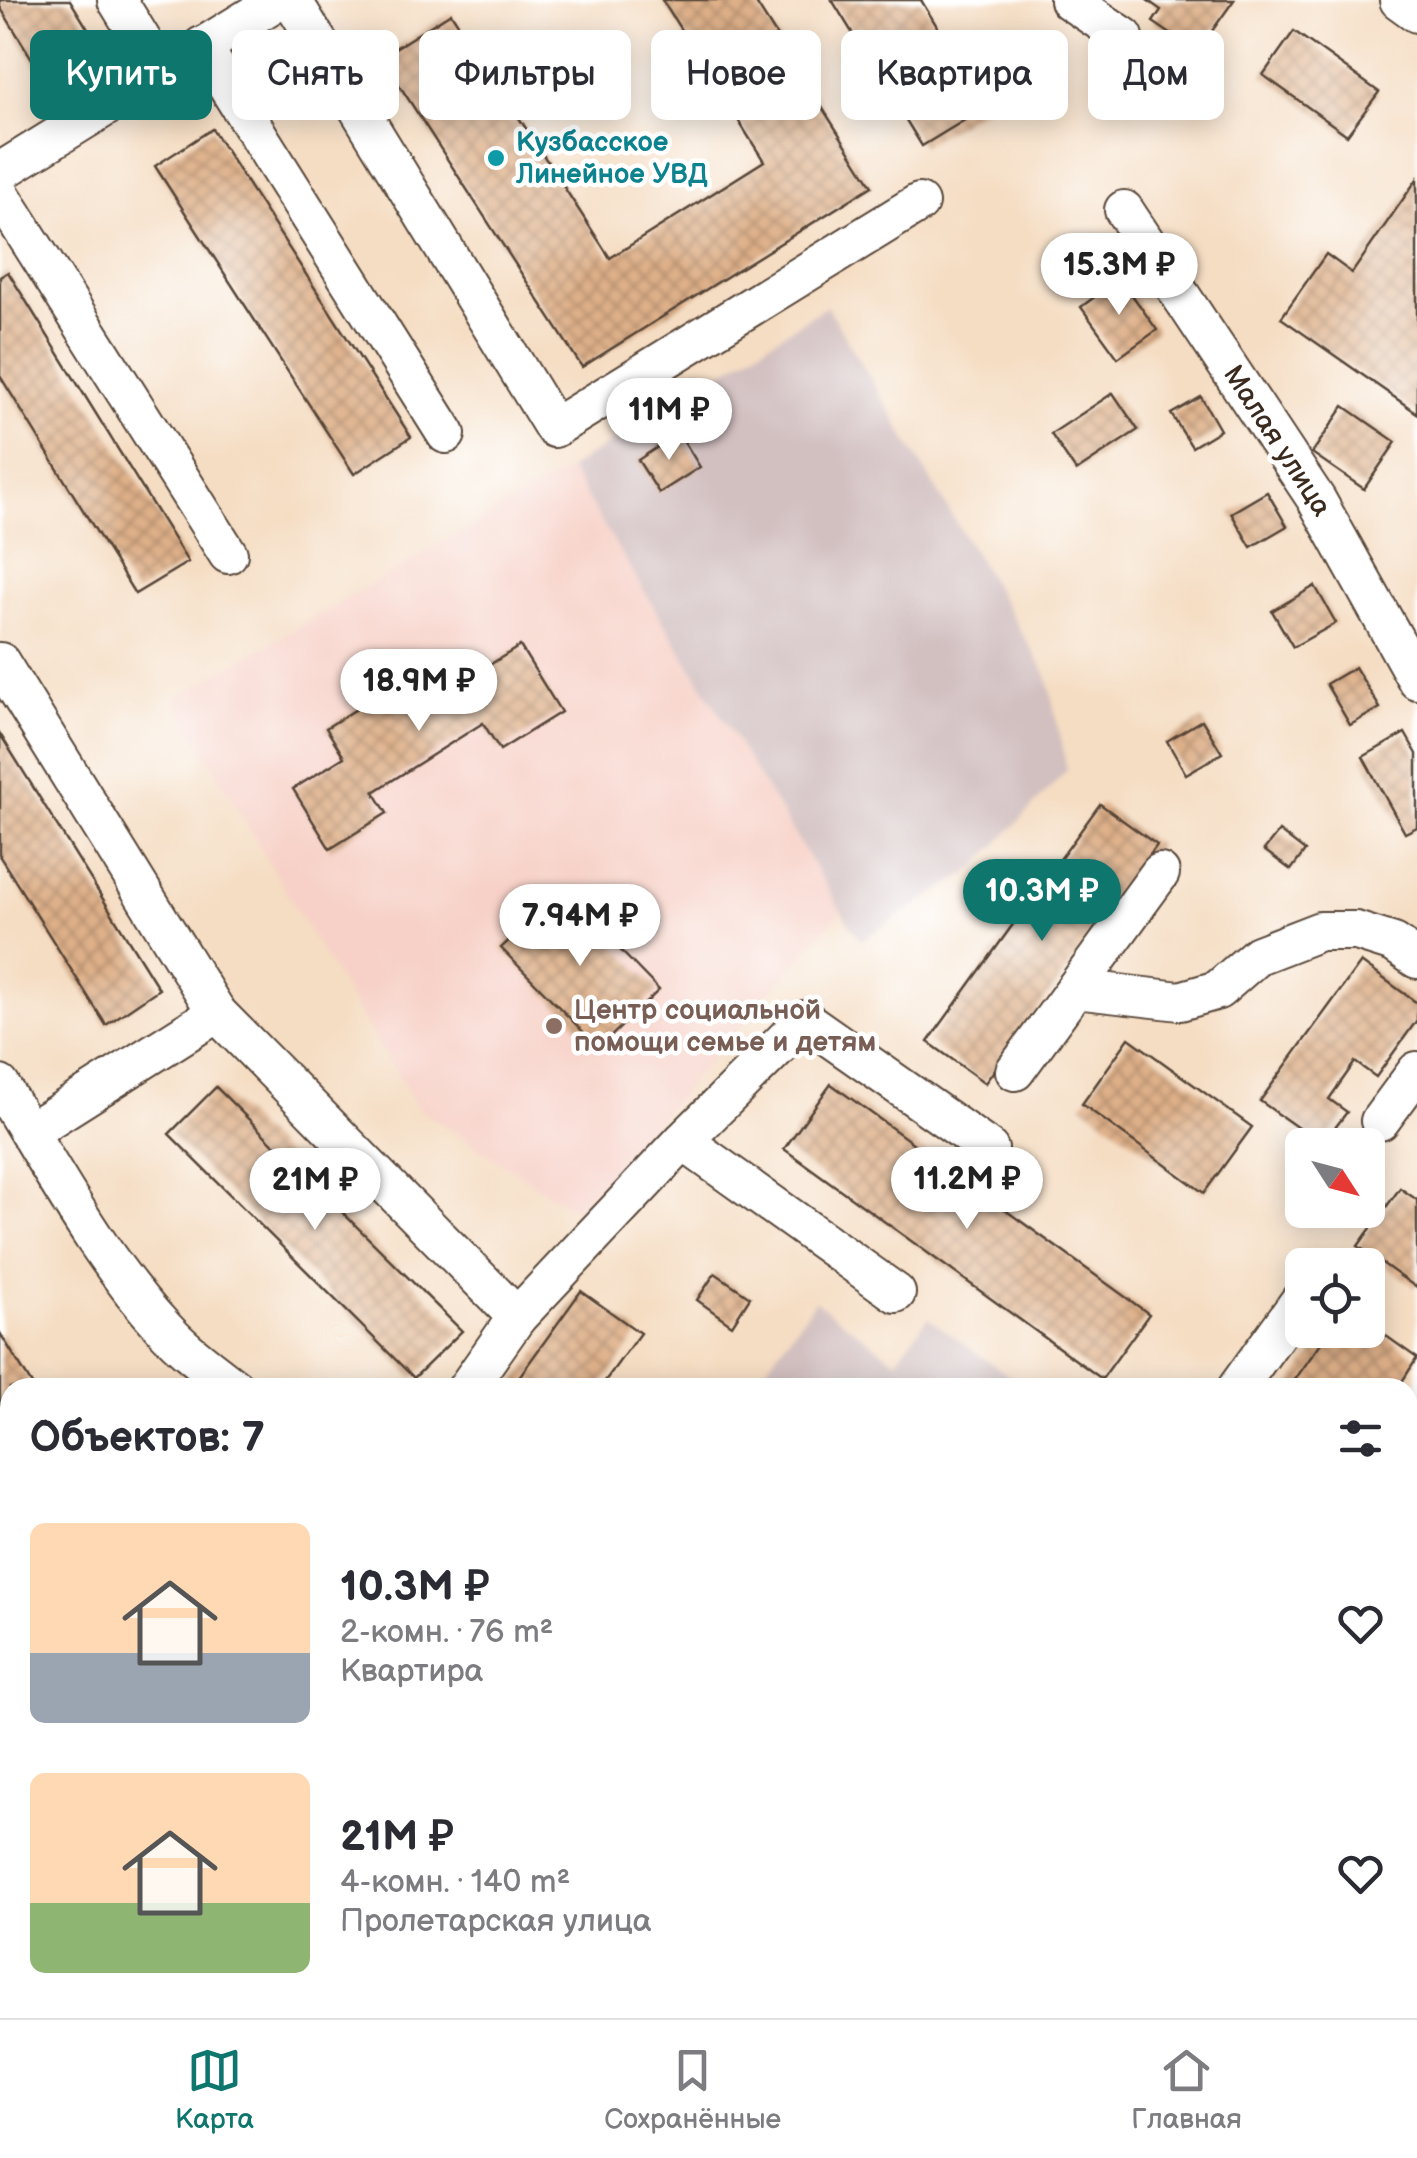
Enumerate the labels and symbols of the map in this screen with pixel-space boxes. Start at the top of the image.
place label: Кузбасское Линейное УВД [515,126,708,191]
marker: Кузбасское Линейное УВД [485,147,507,169]
pin: 15.3M ₽ [1027,233,1211,318]
street label: Малая улица [1216,359,1338,523]
pin: 11M ₽ [599,378,739,463]
pin: 18.9M ₽ [327,649,511,734]
pin: 10.3M ₽ [950,859,1134,944]
pin: 7.94M ₽ [488,884,672,969]
place label: Центр социальной помощи семье и детям [574,994,876,1059]
marker: Центр социальной помощи семье и детям [543,1015,565,1037]
north arrow [1285,1128,1385,1228]
pin: 11.2M ₽ [875,1147,1059,1232]
pin: 21M ₽ [245,1148,385,1233]

